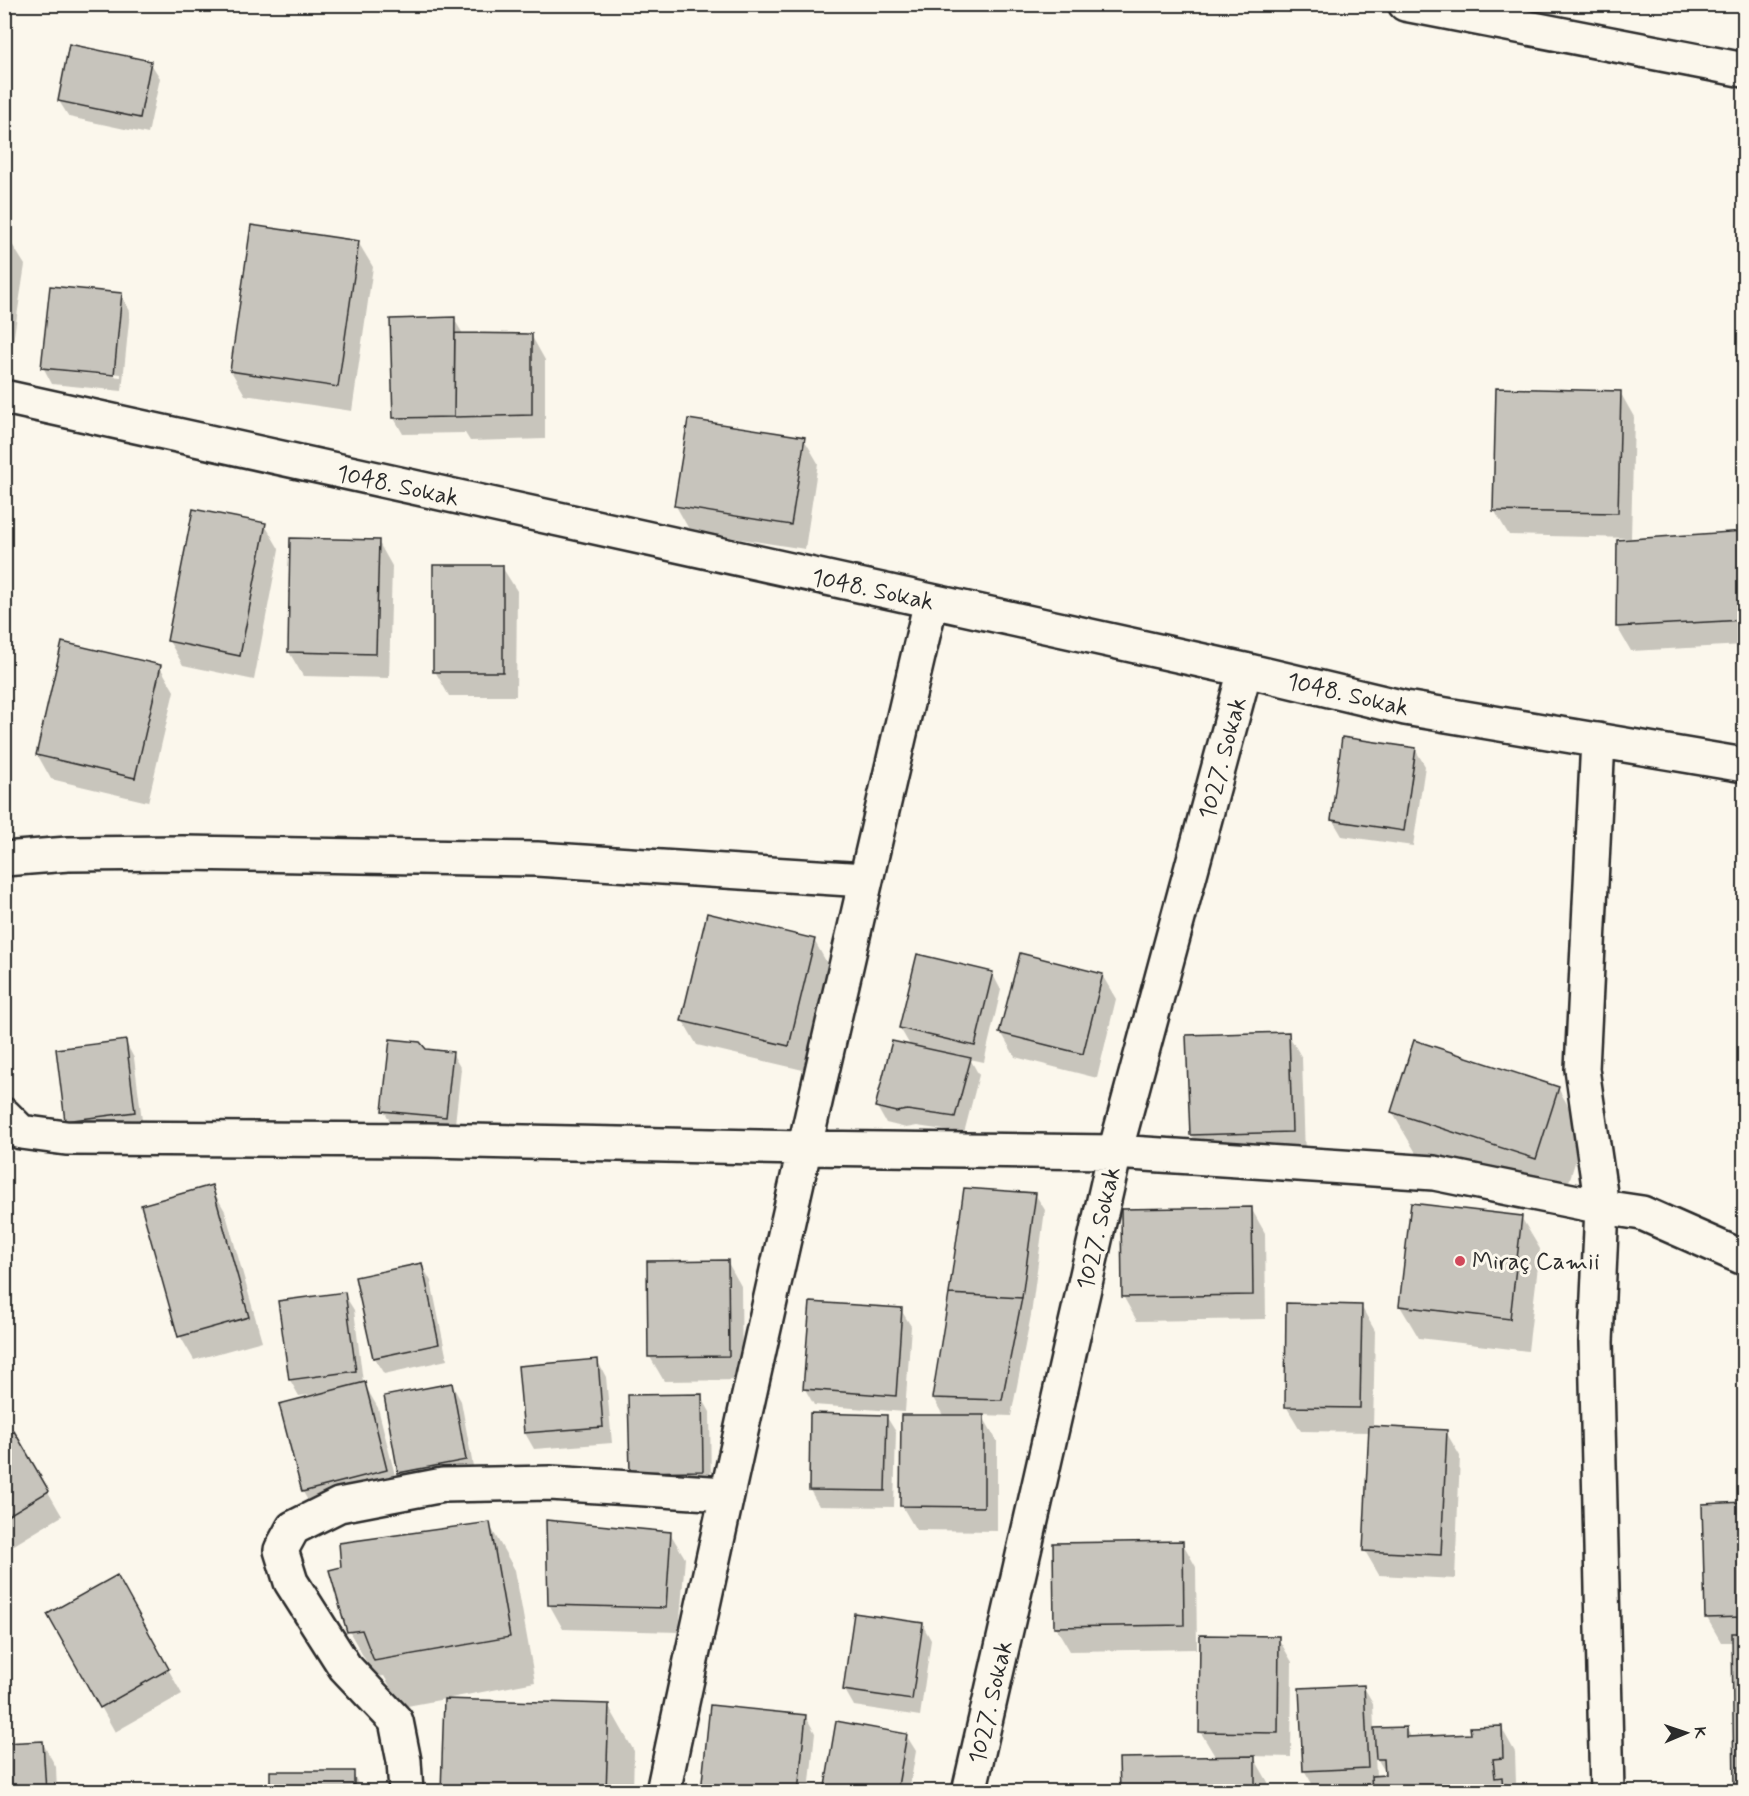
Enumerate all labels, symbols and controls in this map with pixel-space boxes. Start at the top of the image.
street label: 1048. Sokak [334,458,462,515]
street label: 1048. Sokak [809,562,937,619]
street label: 1048. Sokak [1284,666,1412,725]
street label: 1027. Sokak [1192,694,1255,823]
street label: 1027. Sokak [1070,1164,1129,1293]
place label: Miraç Camii [1472,1247,1600,1278]
marker: Miraç Camii [1453,1254,1467,1268]
street label: 1027. Sokak [962,1638,1021,1767]
north arrow [1656,1703,1716,1763]
text: K [1689,1727,1710,1739]

